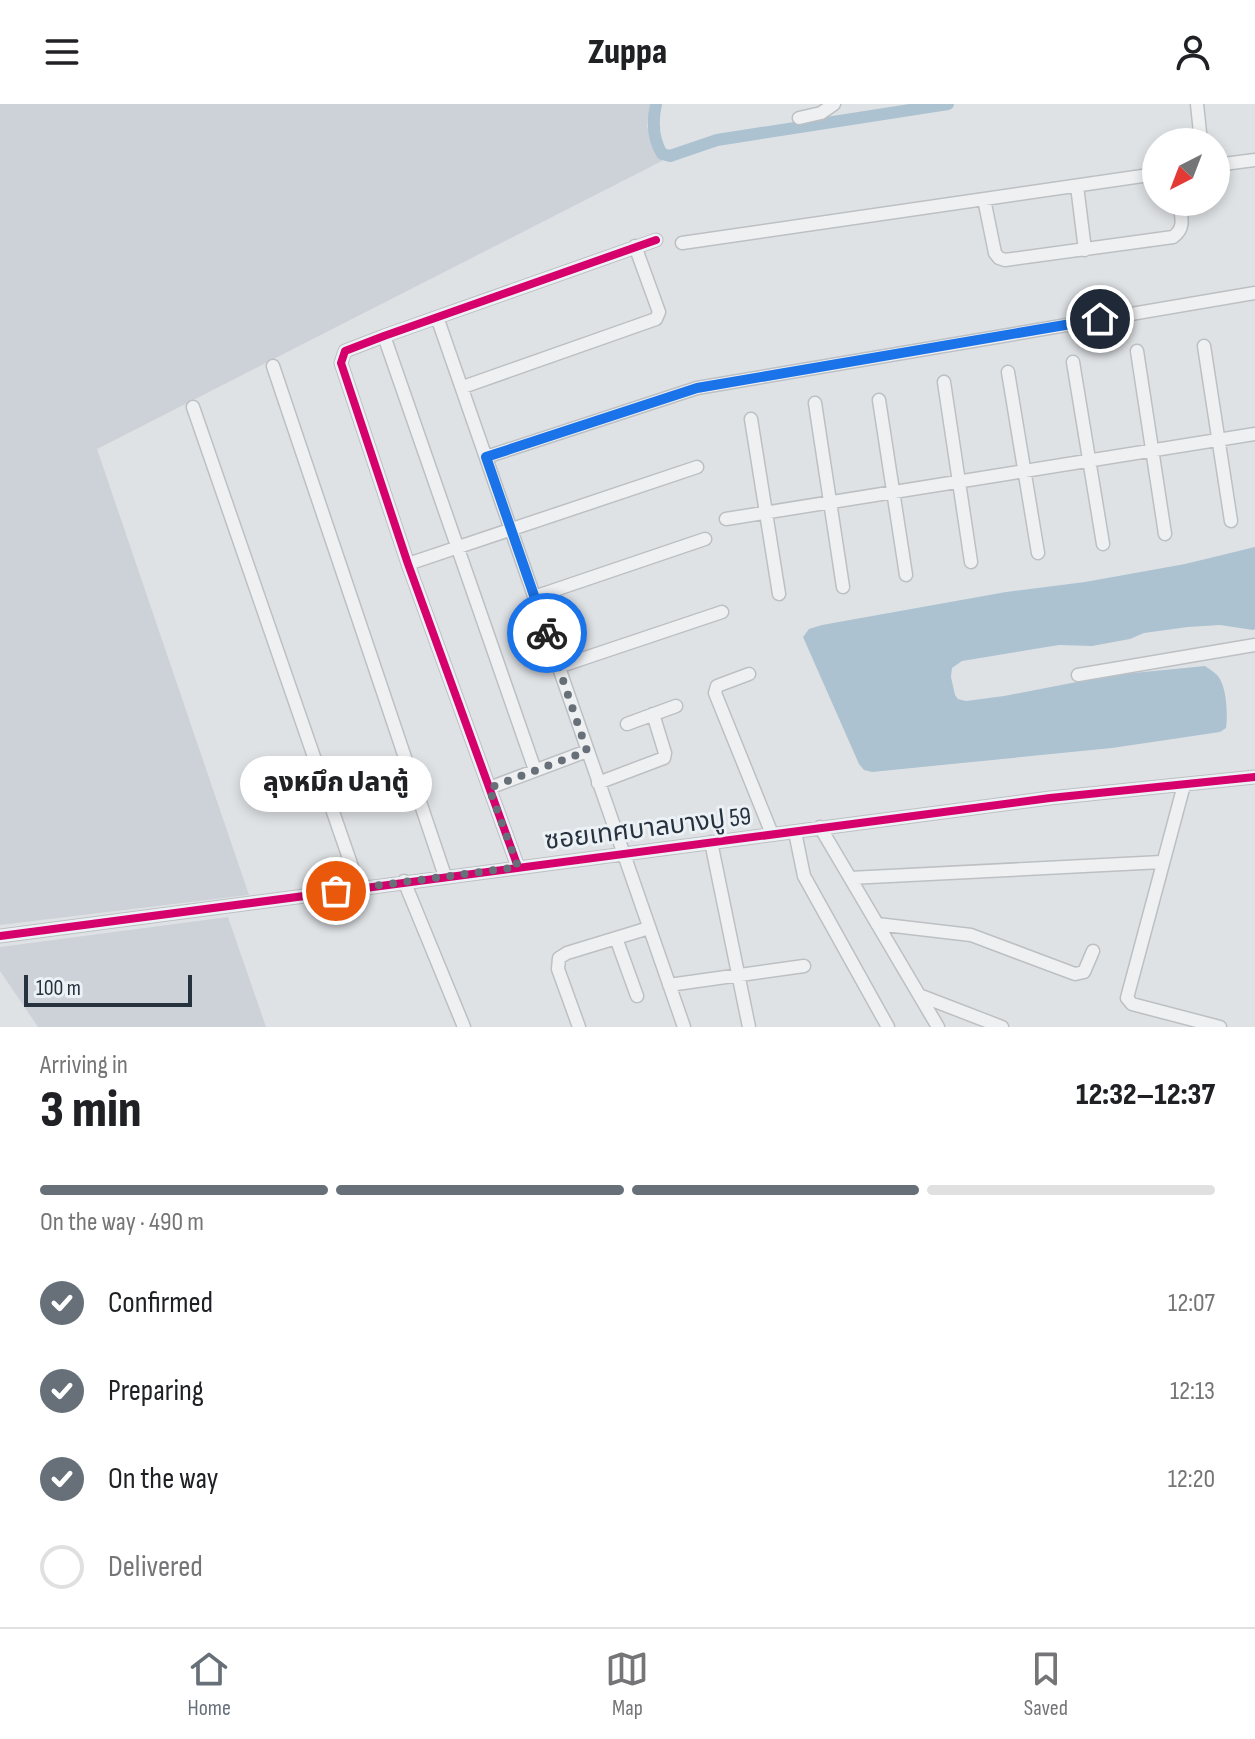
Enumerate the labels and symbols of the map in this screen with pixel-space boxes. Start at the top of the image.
north arrow [1142,128,1230,216]
pin [1066,285,1134,353]
courier [507,593,587,673]
callout: ลุงหมึก ปลาตู้ [240,755,432,811]
street label: ซอยเทศบาลบางปู 59 [543,801,753,857]
pin [302,857,370,925]
scale bar [24,971,192,1007]

